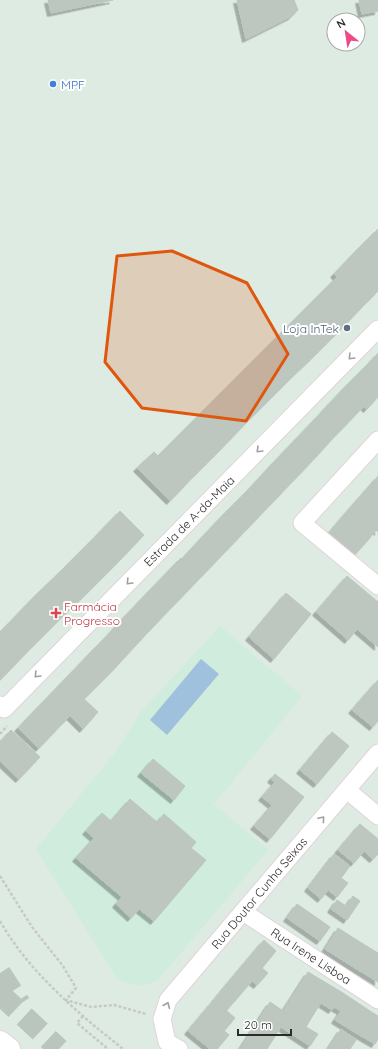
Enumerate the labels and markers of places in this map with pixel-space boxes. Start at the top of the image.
place label: MPF [61,77,85,92]
marker: MPF [48,79,58,89]
place label: Loja InTek [283,321,339,336]
marker: Loja InTek [342,323,352,333]
place label: Farmácia Progresso [64,599,120,628]
marker: Farmácia Progresso [51,608,61,618]

